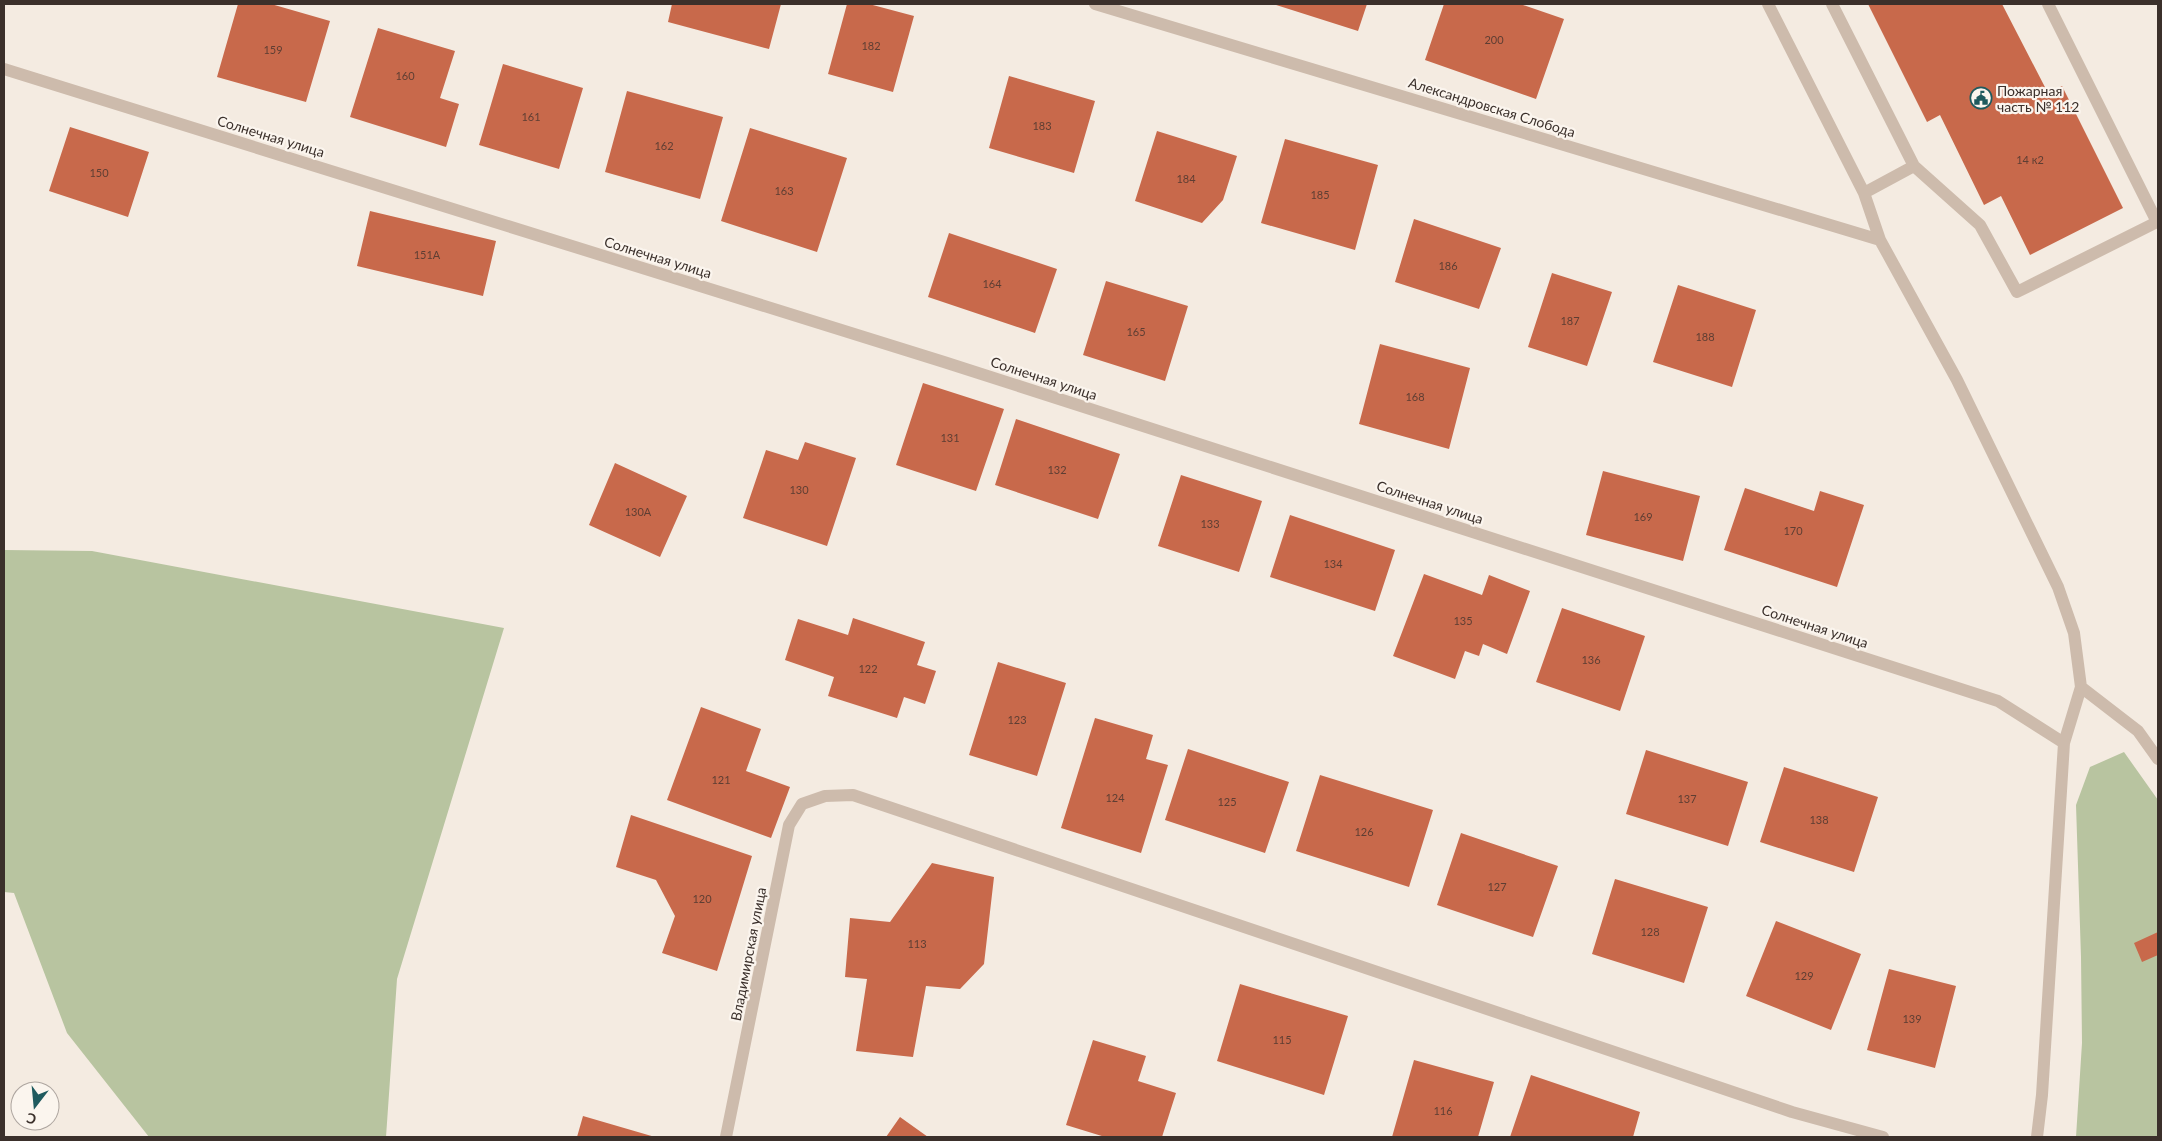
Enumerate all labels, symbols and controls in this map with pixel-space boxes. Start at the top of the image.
house number: 200 [1484,33,1504,46]
house number: 182 [861,39,881,52]
house number: 159 [263,43,283,56]
house number: 160 [395,69,415,82]
street label: Александровская Слобода [1407,74,1577,140]
place label: Пожарная часть № 112 [1997,82,2079,115]
public building icon: Пожарная часть № 112 [1969,86,1993,110]
house number: 161 [521,110,541,123]
street label: Солнечная улица [215,112,327,160]
house number: 183 [1032,119,1052,132]
house number: 162 [654,139,674,152]
house number: 14 к2 [2016,153,2044,166]
house number: 150 [89,166,109,179]
house number: 184 [1176,172,1196,185]
house number: 163 [774,184,794,197]
house number: 185 [1310,188,1330,201]
street label: Солнечная улица [602,233,714,281]
house number: 151А [414,248,441,261]
house number: 186 [1438,259,1458,272]
house number: 164 [982,277,1002,290]
house number: 187 [1560,314,1580,327]
house number: 165 [1126,325,1146,338]
house number: 188 [1695,330,1715,343]
street label: Солнечная улица [989,353,1100,403]
house number: 168 [1405,390,1425,403]
house number: 131 [940,431,960,444]
house number: 132 [1047,463,1067,476]
street label: Солнечная улица [1375,477,1486,527]
house number: 130 [789,483,809,496]
house number: 130А [625,505,652,518]
house number: 169 [1633,510,1653,523]
house number: 133 [1200,517,1220,530]
house number: 170 [1783,524,1803,537]
house number: 134 [1323,557,1343,570]
street label: Солнечная улица [1760,601,1871,651]
house number: 135 [1453,614,1473,627]
house number: 136 [1581,653,1601,666]
house number: 122 [858,662,878,675]
house number: 123 [1007,713,1027,726]
house number: 121 [711,773,731,786]
house number: 124 [1105,791,1125,804]
house number: 137 [1677,792,1697,805]
house number: 125 [1217,795,1237,808]
house number: 138 [1809,813,1829,826]
house number: 126 [1354,825,1374,838]
house number: 127 [1487,880,1507,893]
street label: Владимирская улица [727,886,769,1022]
house number: 120 [692,892,712,905]
house number: 128 [1640,925,1660,938]
house number: 113 [907,937,927,950]
house number: 129 [1794,969,1814,982]
house number: 139 [1902,1012,1922,1025]
house number: 115 [1272,1033,1292,1046]
north arrow [10,1081,60,1131]
house number: 116 [1433,1104,1453,1117]
text: С [24,1109,38,1128]

